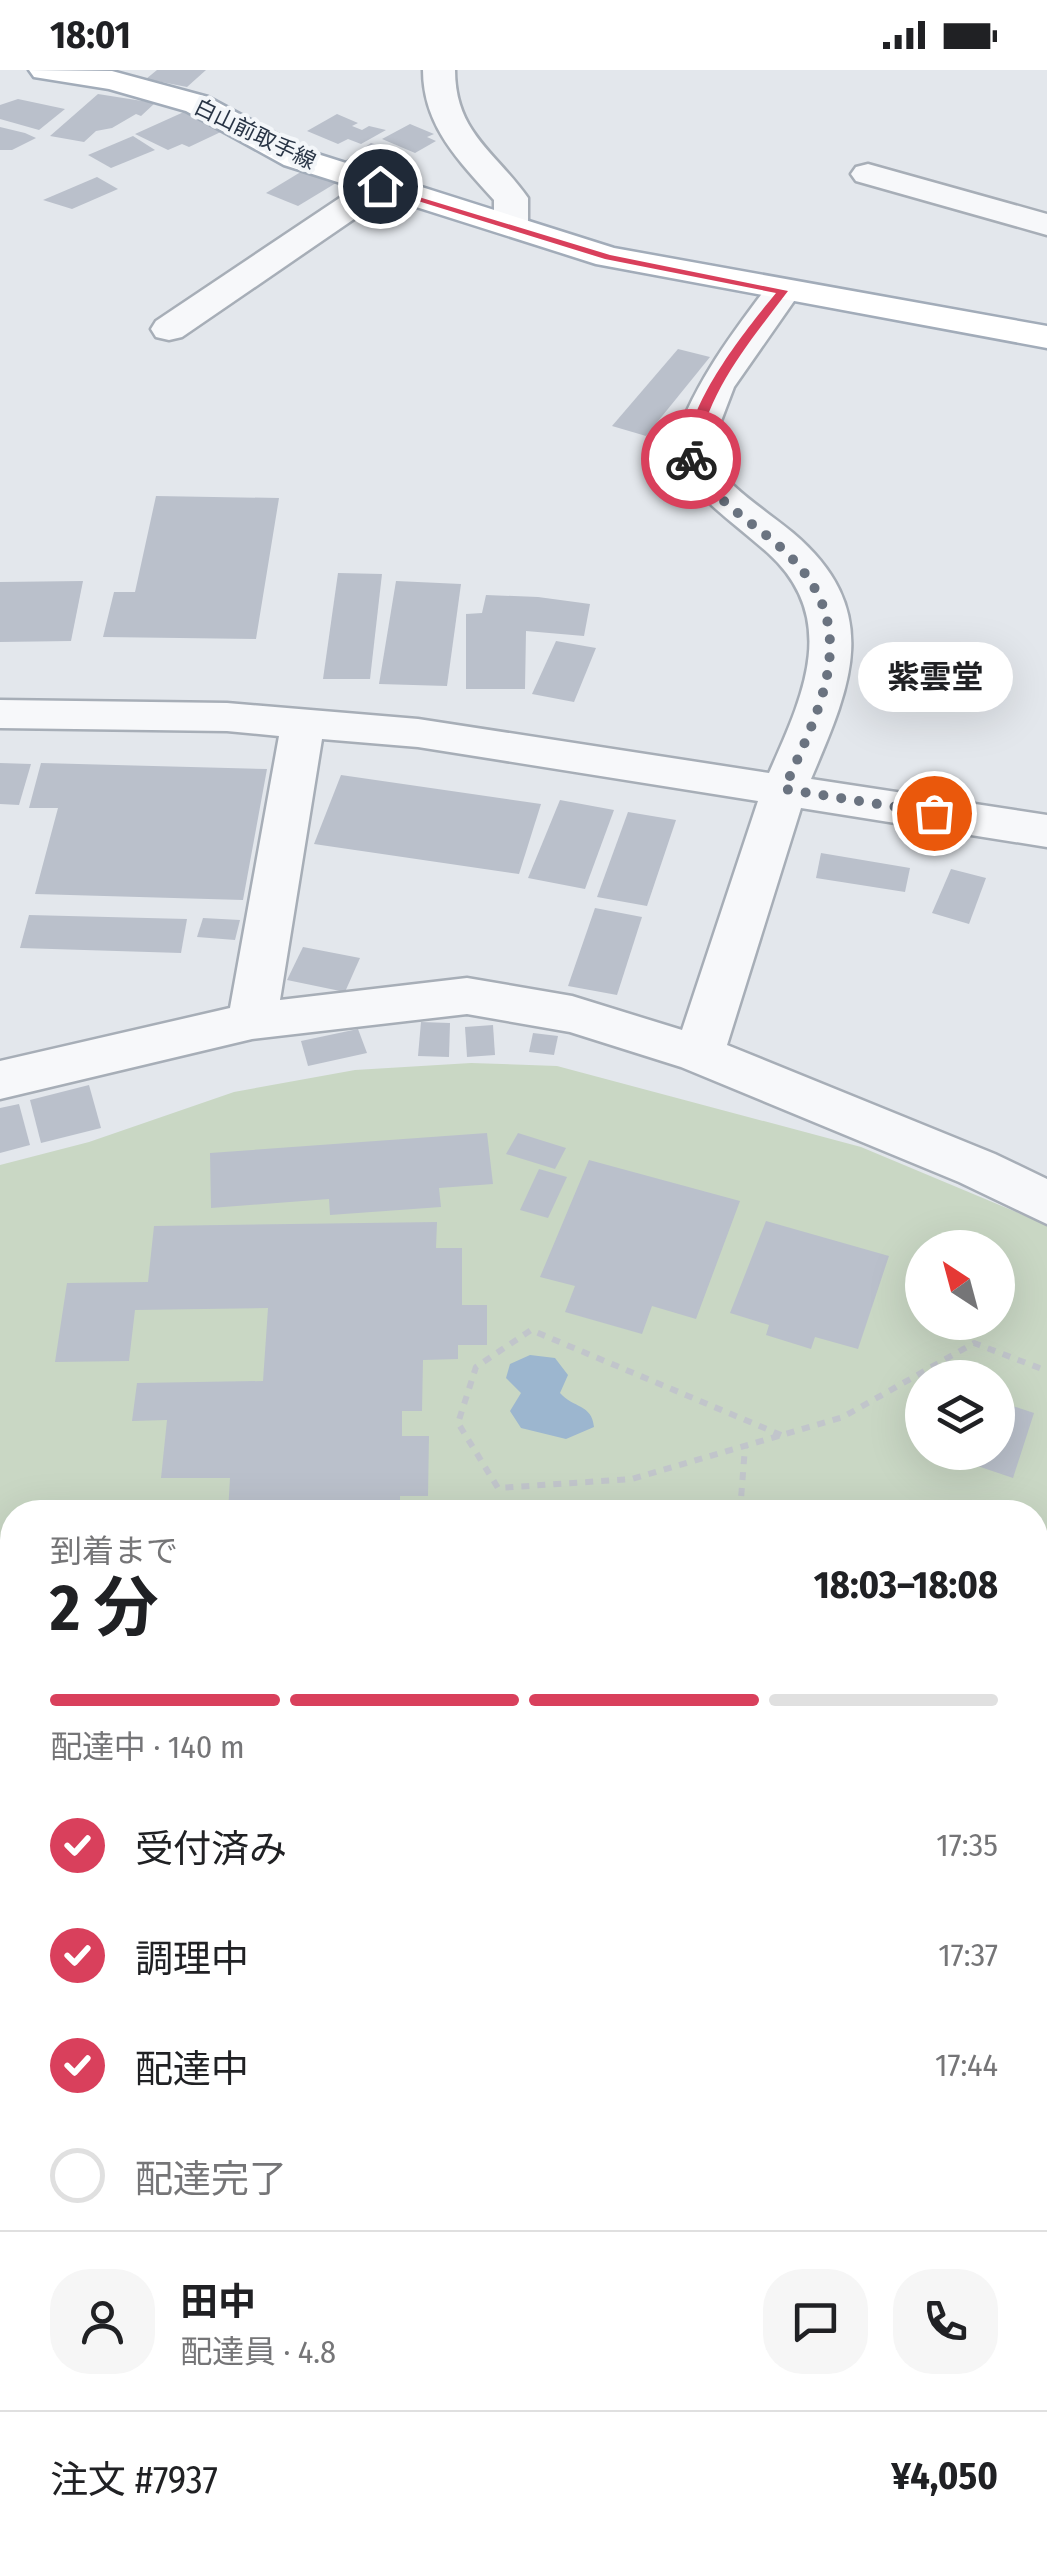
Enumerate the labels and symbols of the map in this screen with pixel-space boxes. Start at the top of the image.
street label: 白山前取手線 [190,93,320,175]
pin [338,144,423,229]
courier [641,409,741,509]
callout: 紫雲堂 [856,643,1012,713]
pin [892,771,977,856]
north arrow [905,1230,1015,1340]

